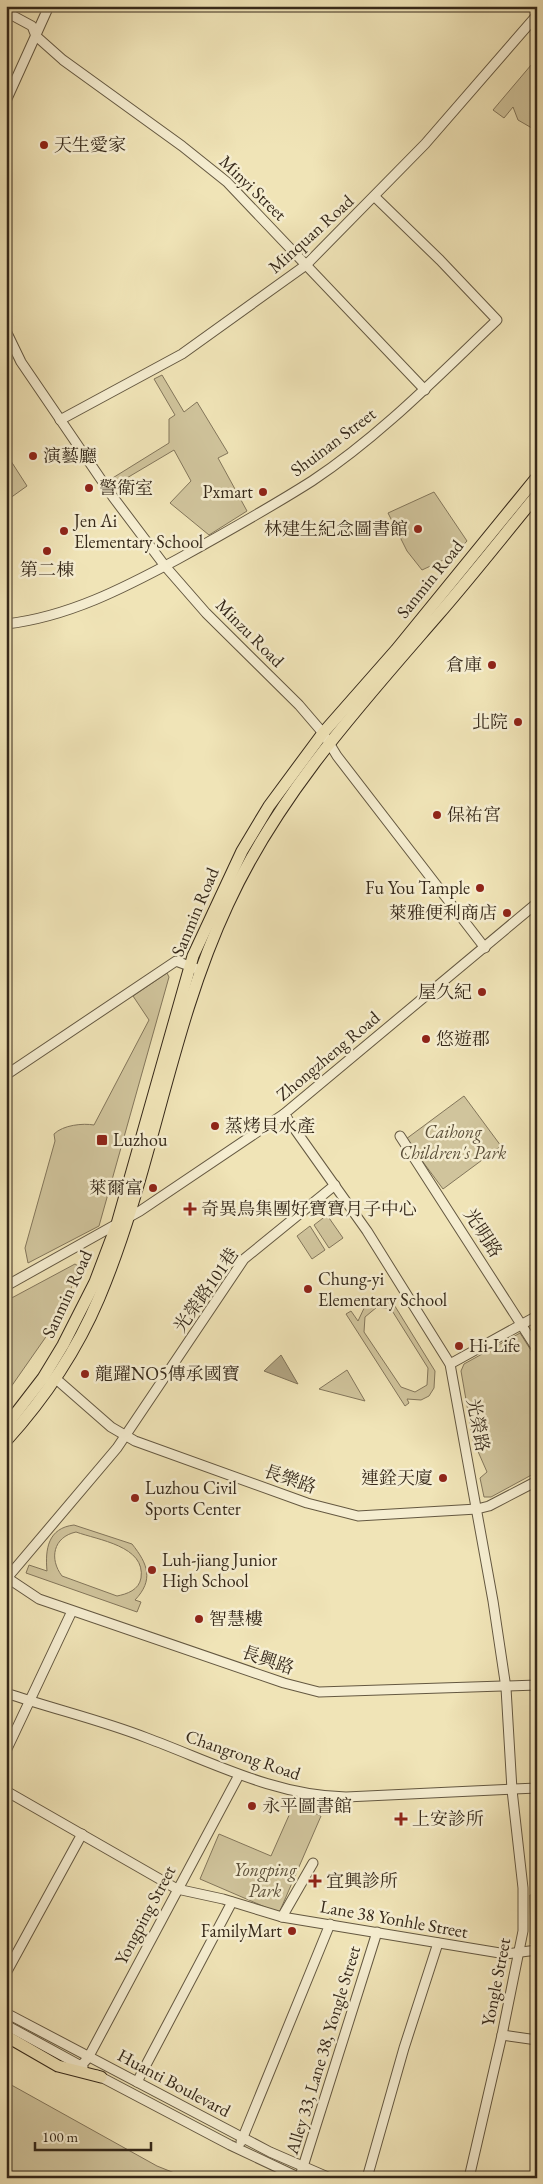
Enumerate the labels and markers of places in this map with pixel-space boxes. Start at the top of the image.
place label: 天生愛家 [54,133,126,156]
marker: 天生愛家 [38,139,50,151]
place label: 演藝廳 [43,444,97,467]
marker: 演藝廳 [27,450,39,462]
place label: 警衛室 [99,476,153,499]
place label: Pxmart [202,480,253,503]
marker: 警衛室 [83,482,95,494]
marker: Pxmart [257,486,269,498]
place label: Jen Ai Elementary School [72,509,203,553]
place label: 林建生紀念圖書館 [264,517,408,540]
marker: 林建生紀念圖書館 [412,523,424,535]
marker: Jen Ai Elementary School [58,525,70,537]
marker: 第二棟 [41,545,53,557]
place label: 第二棟 [20,558,74,581]
place label: 倉庫 [446,653,482,676]
marker: 倉庫 [486,659,498,671]
place label: 北院 [472,710,508,733]
marker: 北院 [512,716,524,728]
place label: 保祐宮 [447,803,501,826]
marker: 保祐宮 [431,809,443,821]
place label: Fu You Tample [365,876,470,899]
marker: Fu You Tample [474,882,486,894]
place label: 萊雅便利商店 [389,901,497,924]
marker: 萊雅便利商店 [501,907,513,919]
place label: 屋久紀 [418,980,472,1003]
marker: 屋久紀 [476,986,488,998]
place label: 悠遊郡 [436,1027,490,1050]
marker: 悠遊郡 [420,1033,432,1045]
place label: 蒸烤貝水產 [225,1114,315,1137]
marker: 蒸烤貝水產 [209,1120,221,1132]
place label: Luzhou [113,1128,168,1151]
marker: Luzhou [95,1133,109,1147]
place label: 萊爾富 [89,1176,143,1199]
marker: 萊爾富 [147,1182,159,1194]
place label: 奇異鳥集團好寶寶月子中心 [201,1197,417,1220]
marker: 奇異鳥集團好寶寶月子中心 [183,1202,197,1216]
place label: Chung-yi Elementary School [318,1267,447,1311]
marker: Chung-yi Elementary School [302,1283,314,1295]
place label: Hi-Life [469,1334,520,1357]
marker: Hi-Life [453,1340,465,1352]
place label: 龍躍NO5傳承國寶 [95,1362,240,1385]
marker: 龍躍NO5傳承國寶 [79,1368,91,1380]
place label: 連銓天廈 [361,1466,433,1489]
marker: 連銓天廈 [437,1472,449,1484]
place label: Luzhou Civil Sports Center [145,1476,241,1520]
marker: Luzhou Civil Sports Center [129,1492,141,1504]
place label: Luh-jiang Junior High School [162,1548,277,1592]
marker: Luh-jiang Junior High School [146,1564,158,1576]
place label: 智慧樓 [209,1607,263,1630]
marker: 智慧樓 [193,1613,205,1625]
place label: 永平圖書館 [262,1794,352,1817]
marker: 永平圖書館 [246,1800,258,1812]
place label: 上安診所 [412,1807,484,1830]
marker: 上安診所 [394,1812,408,1826]
place label: 宜興診所 [326,1869,398,1892]
marker: 宜興診所 [308,1874,322,1888]
place label: FamilyMart [201,1919,282,1942]
marker: FamilyMart [286,1925,298,1937]

